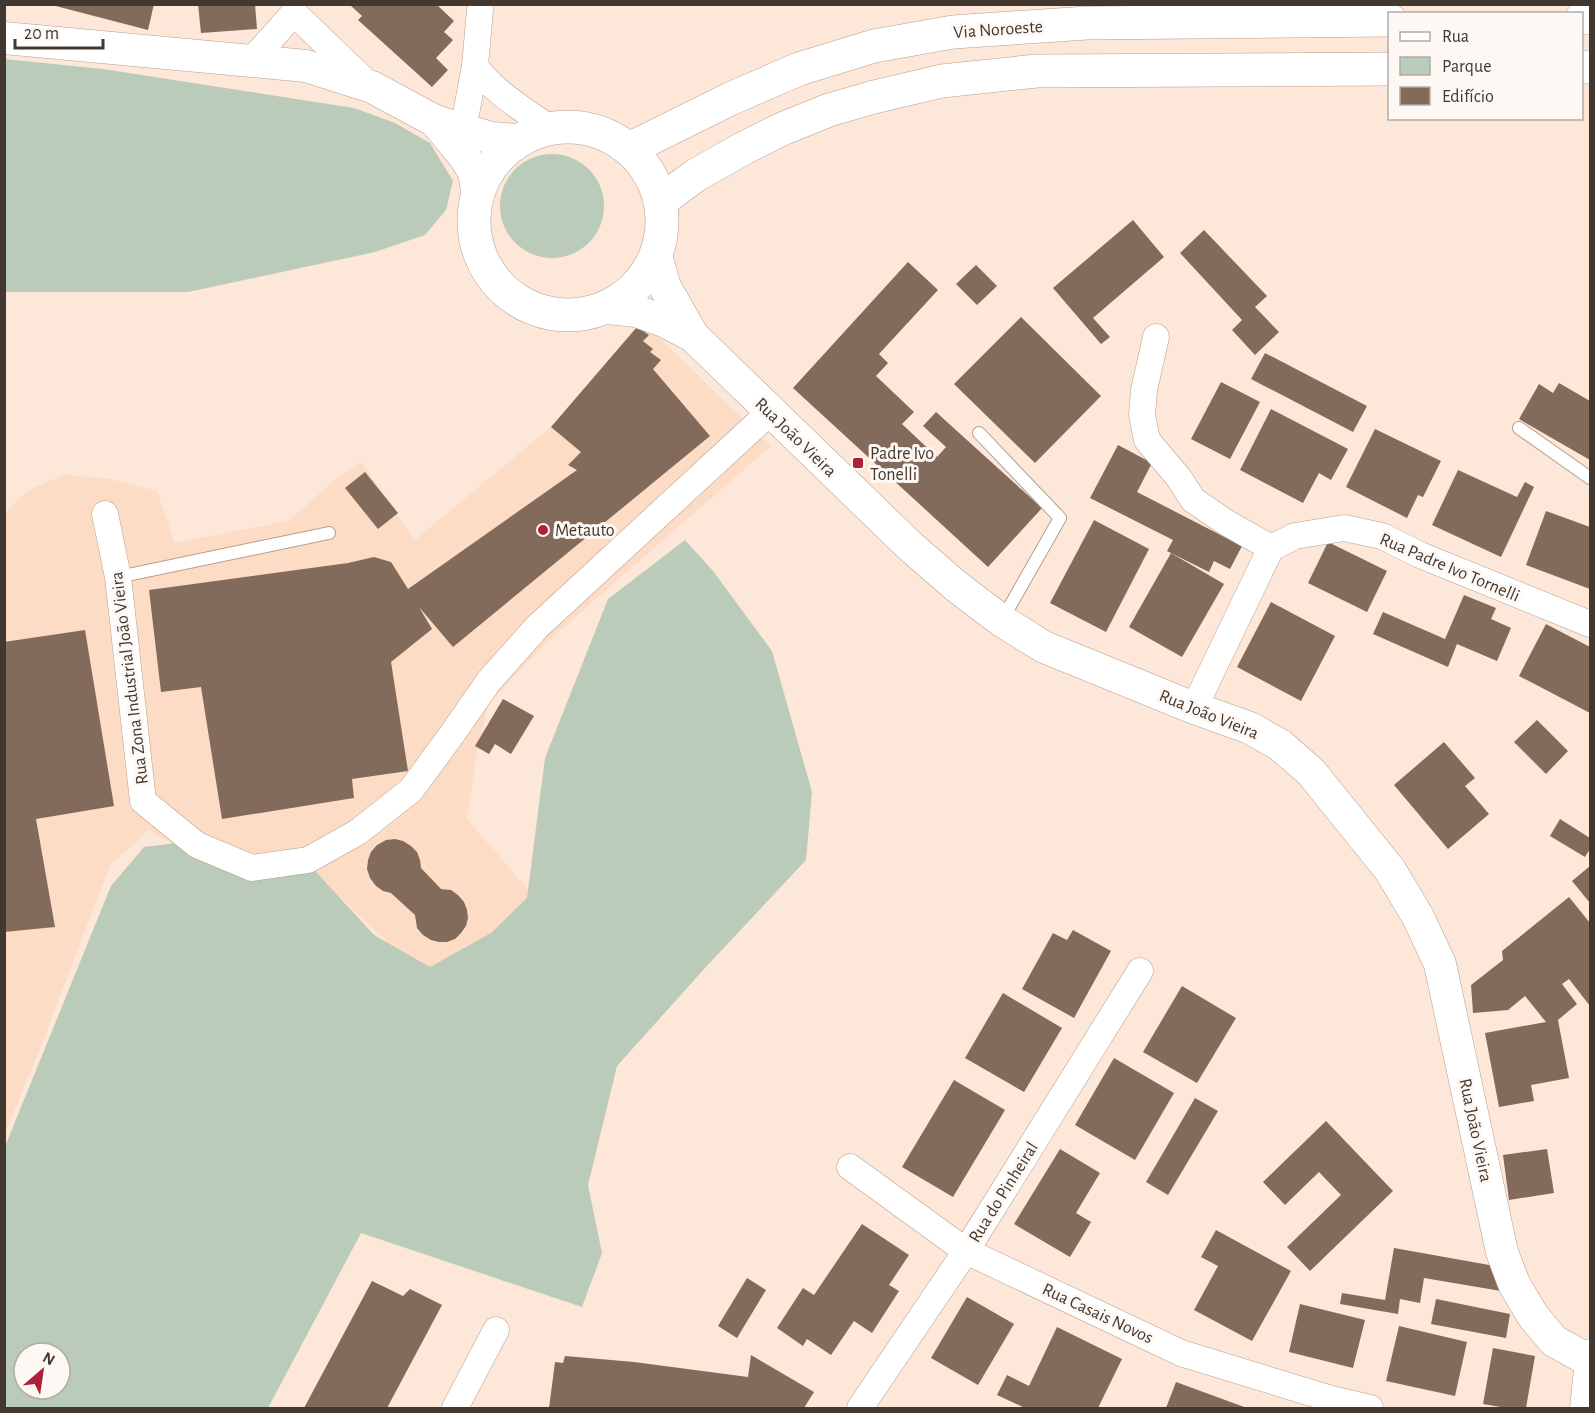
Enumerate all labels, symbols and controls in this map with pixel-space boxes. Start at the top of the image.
scale bar [15,12,104,50]
legend [1388,12,1583,120]
street label: Via Noroeste [953,18,1043,42]
text: 20 m [24,25,59,43]
text: Rua [1442,28,1469,46]
text: Parque [1442,58,1491,76]
text: Edifício [1442,88,1494,106]
street label: Rua João Vieira [751,395,839,481]
place label: Padre Ivo Tonelli [870,445,934,484]
marker: Padre Ivo Tonelli [851,456,865,470]
place label: Metauto [555,522,615,540]
marker: Metauto [536,523,550,537]
street label: Rua Padre Ivo Tornelli [1377,530,1522,606]
street label: Rua Zona Industrial João Vieira [108,570,152,785]
street label: Rua João Vieira [1156,687,1261,743]
street label: Rua João Vieira [1455,1077,1495,1184]
street label: Rua do Pinheiral [966,1139,1042,1246]
street label: Rua Casais Novos [1039,1280,1156,1347]
north arrow [12,1341,72,1401]
text: N [40,1349,58,1368]

